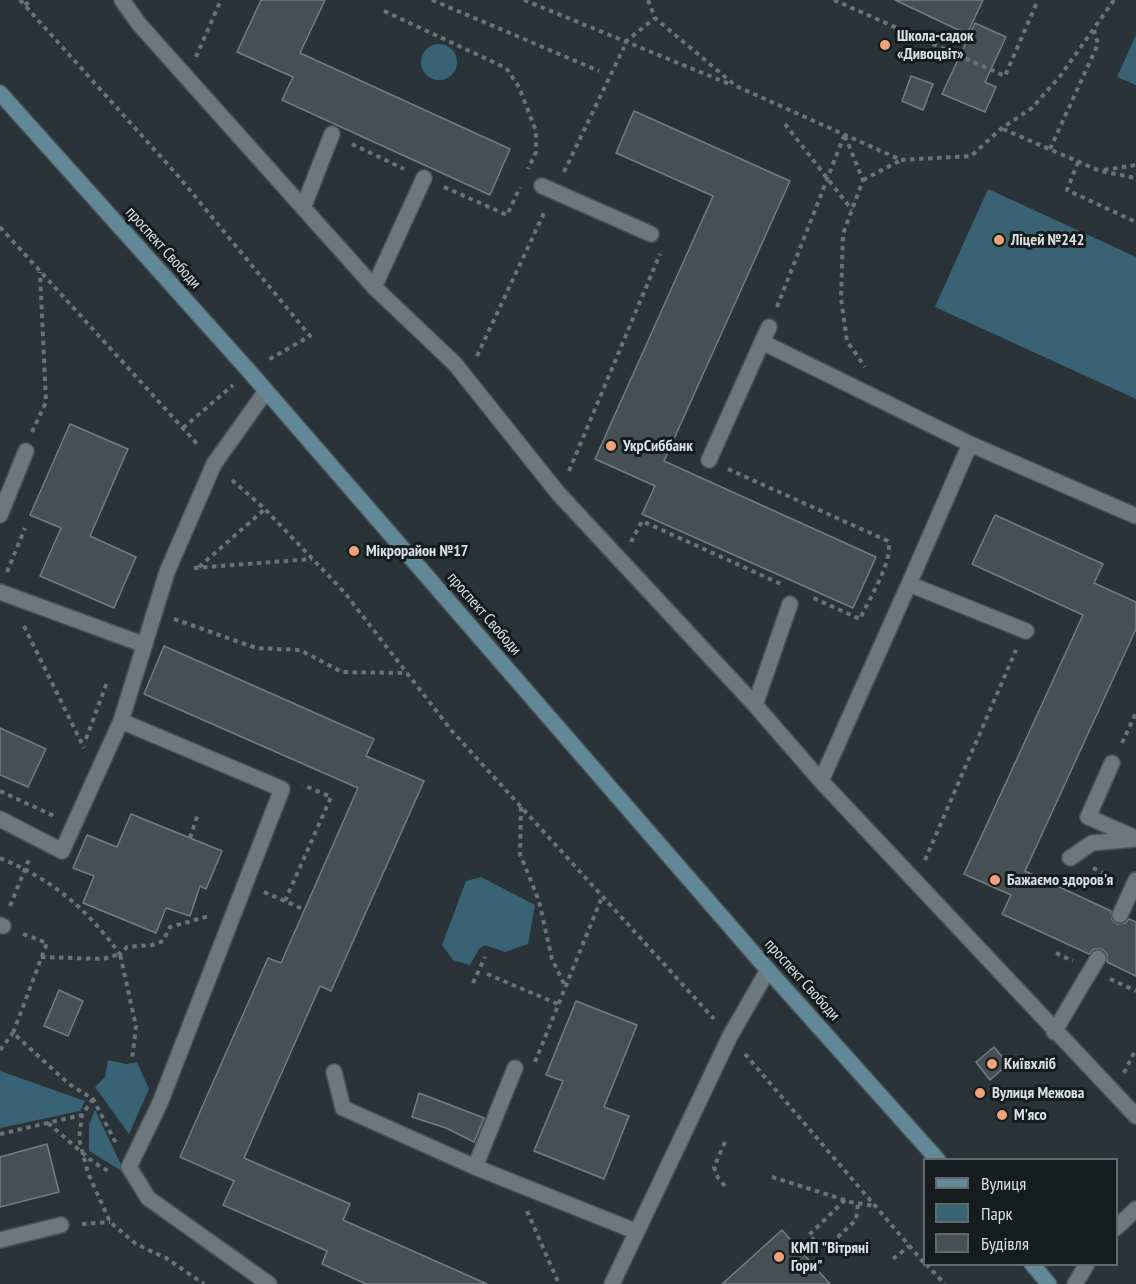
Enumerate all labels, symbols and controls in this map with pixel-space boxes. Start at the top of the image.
place label: Школа-садок «Дивоцвіт» [897,26,974,64]
marker: Школа-садок «Дивоцвіт» [878,38,892,52]
street label: проспект Свободи [121,203,205,293]
place label: Ліцей №242 [1011,230,1084,250]
marker: Ліцей №242 [992,233,1006,247]
place label: УкрСиббанк [623,436,693,456]
marker: УкрСиббанк [604,439,618,453]
place label: Мікрорайон №17 [366,541,469,561]
marker: Мікрорайон №17 [347,544,361,558]
street label: проспект Свободи [443,569,525,659]
place label: Бажаємо здоров'я [1007,870,1113,890]
marker: Бажаємо здоров'я [988,873,1002,887]
street label: проспект Свободи [760,935,844,1025]
place label: Київхліб [1004,1054,1056,1074]
marker: Київхліб [985,1057,999,1071]
place label: Вулиця Межова [992,1083,1084,1103]
marker: Вулиця Межова [973,1086,987,1100]
place label: М'ясо [1014,1105,1047,1125]
marker: М'ясо [995,1108,1009,1122]
legend [923,1158,1118,1266]
text: Вулиця [981,1172,1026,1195]
text: Парк [981,1202,1012,1225]
text: Будівля [981,1232,1029,1255]
place label: КМП "Вітряні Гори" [791,1238,869,1276]
marker: КМП "Вітряні Гори" [772,1250,786,1264]

